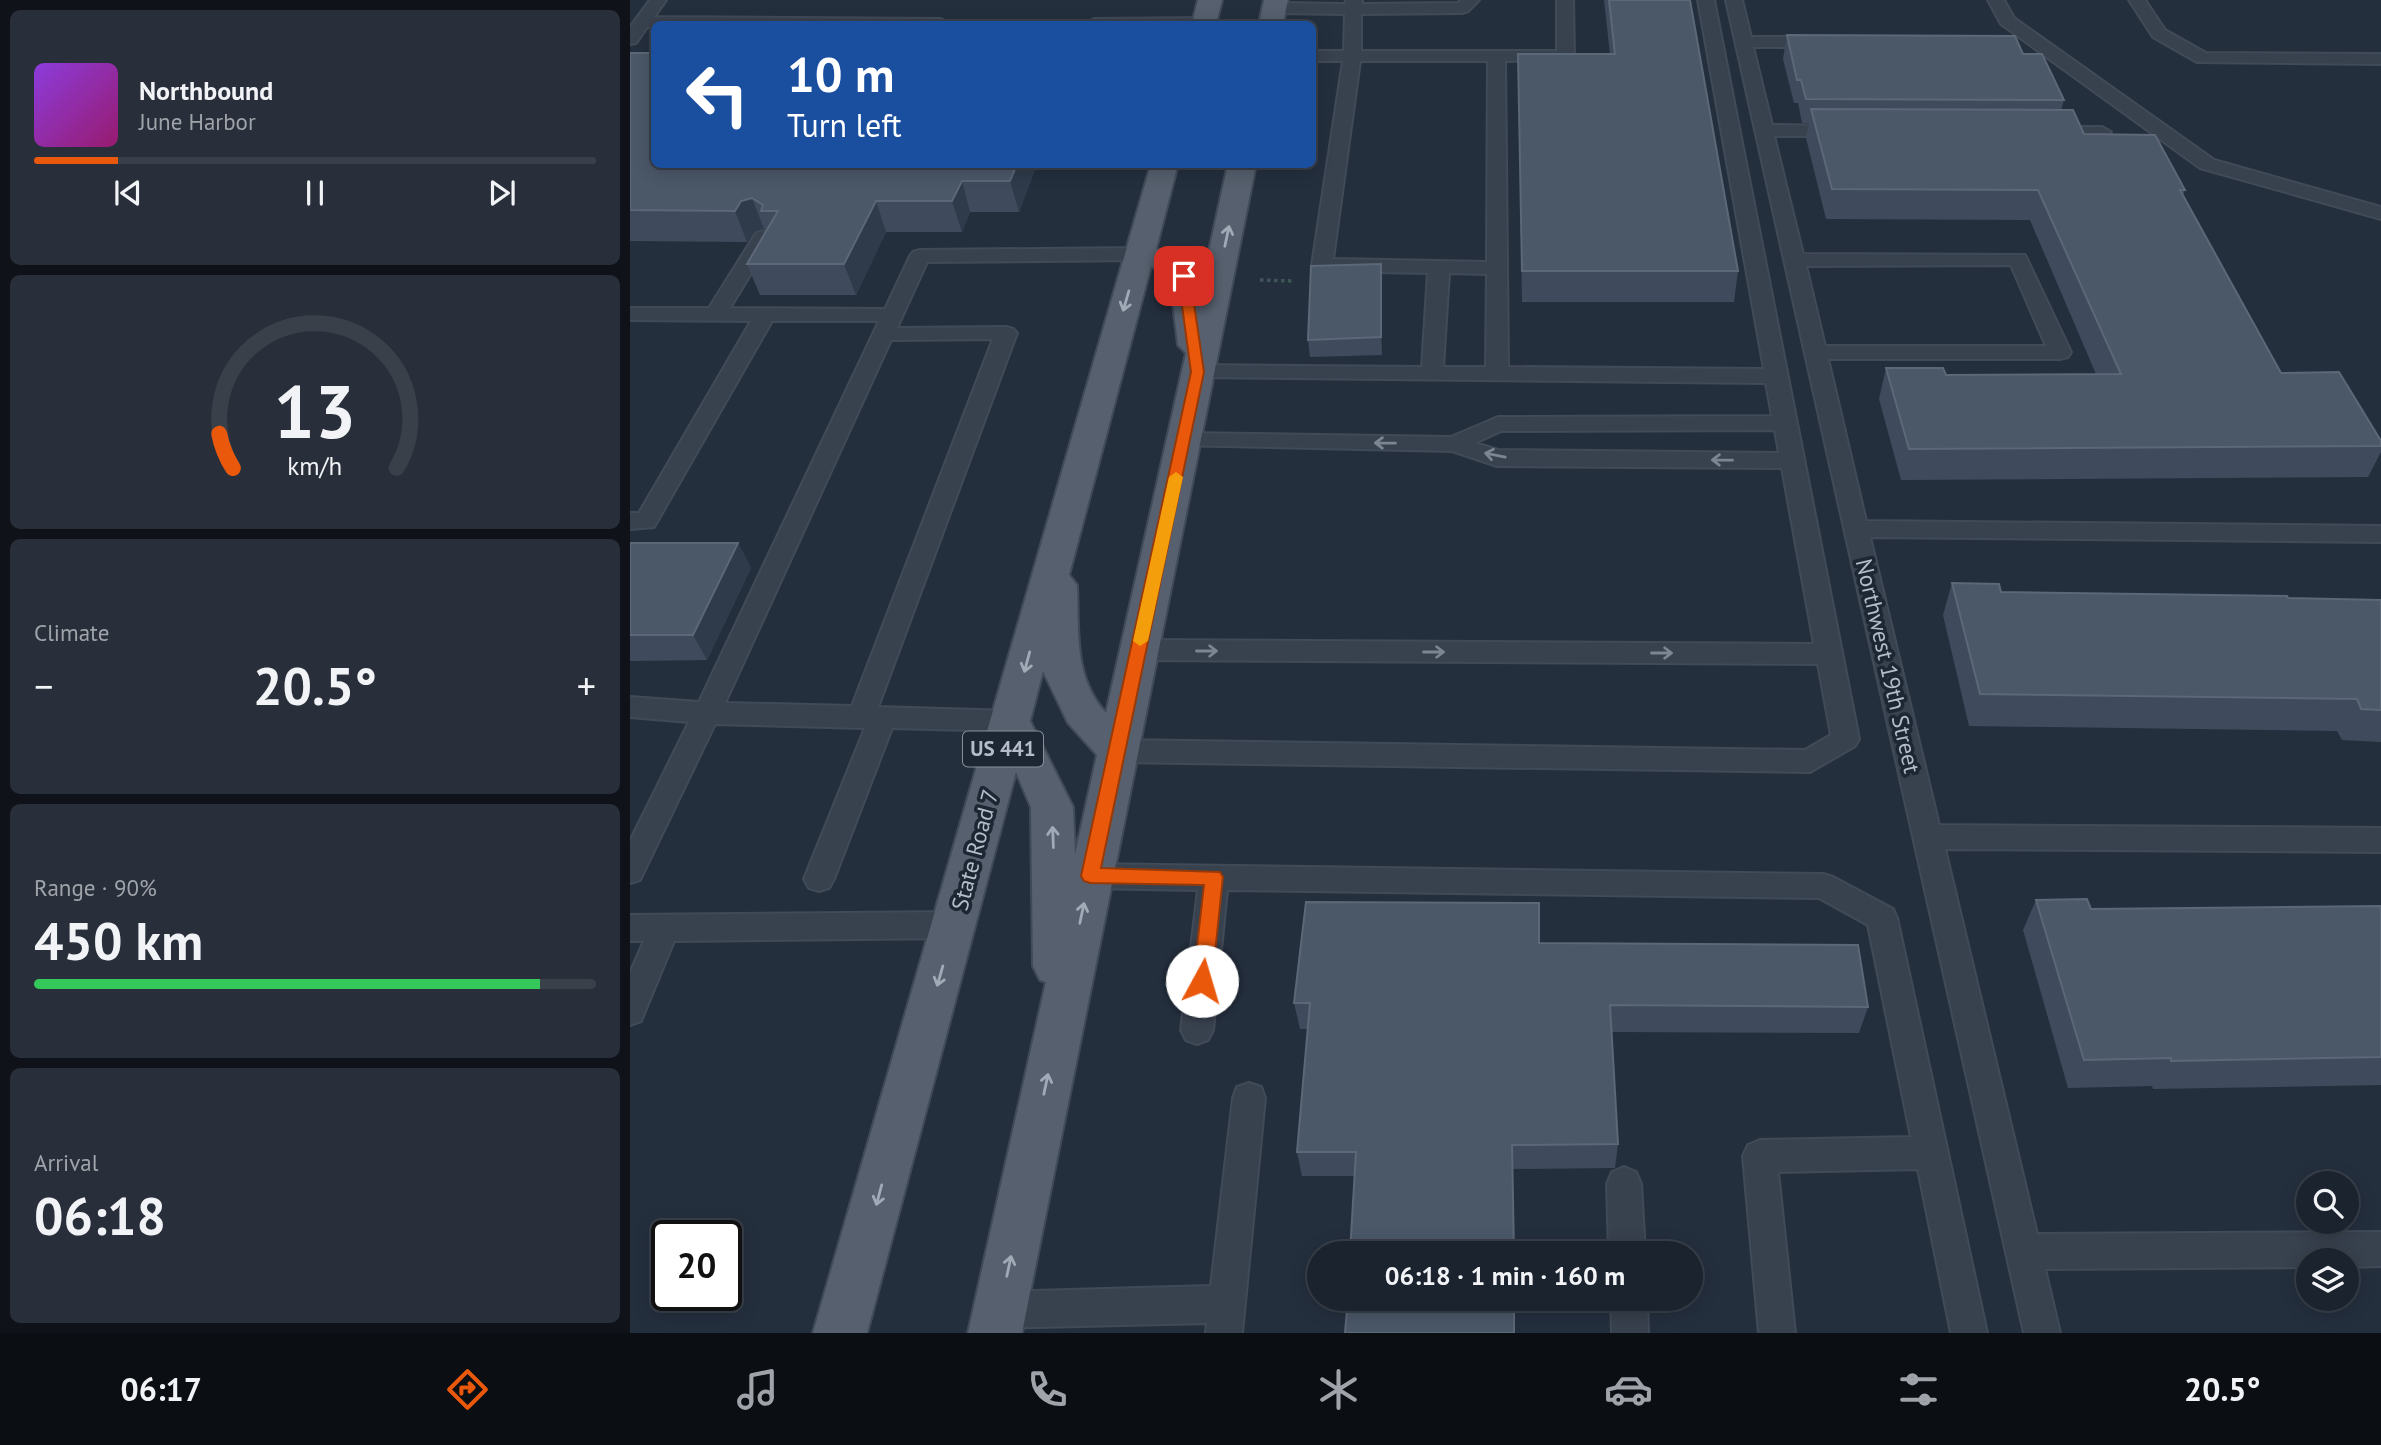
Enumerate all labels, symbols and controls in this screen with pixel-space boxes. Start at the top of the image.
text: 10 m [787,42,894,106]
icon: left [672,49,763,140]
text: Northbound [139,74,273,107]
text: Turn left [787,104,902,146]
text: June Harbor [139,107,256,136]
icon: previous [109,174,147,212]
icon: pause [296,174,334,212]
icon: next [483,174,521,212]
one-way arrow [1221,225,1234,247]
pin [1154,246,1214,306]
icon: arrive [1165,257,1203,295]
one-way arrow [1119,290,1132,312]
text: 13 [274,364,356,458]
one-way arrow [1374,436,1397,450]
one-way arrow [1484,448,1507,462]
text: km/h [288,450,342,482]
one-way arrow [1711,453,1734,467]
street label: Northwest 19th Street [1850,556,1927,776]
text: Climate [34,618,109,647]
one-way arrow [1195,644,1218,658]
one-way arrow [1422,645,1445,659]
one-way arrow [1650,646,1673,660]
one-way arrow [1019,651,1032,673]
text: 20.5° [253,652,377,719]
text: − [34,661,53,710]
text: + [577,661,596,710]
road number: US 441 [963,732,1043,766]
street label: State Road 7 [944,786,1005,914]
one-way arrow [1046,826,1059,849]
text: Range · 90% [34,873,157,902]
one-way arrow [1076,902,1090,925]
text: 450 km [34,907,203,974]
position arrow [1165,944,1239,1018]
one-way arrow [932,964,945,986]
one-way arrow [1040,1073,1054,1096]
text: Arrival [34,1148,98,1177]
map controls [2296,1171,2359,1311]
button: search [2296,1171,2359,1234]
text: 06:18 [34,1182,166,1249]
one-way arrow [871,1184,884,1206]
speed limit sign: 20 [651,1220,742,1311]
button: layers [2296,1248,2359,1311]
one-way arrow [1002,1255,1016,1278]
text: 06:18 · 1 min · 160 m [1385,1259,1625,1292]
icon: directions [443,1365,492,1414]
icon: music [733,1365,782,1414]
icon: phone [1023,1365,1072,1414]
icon: climate [1314,1365,1363,1414]
icon: car [1604,1365,1653,1414]
icon: filters [1894,1365,1943,1414]
text: 06:17 [121,1368,202,1410]
text: 20.5° [2184,1368,2260,1410]

